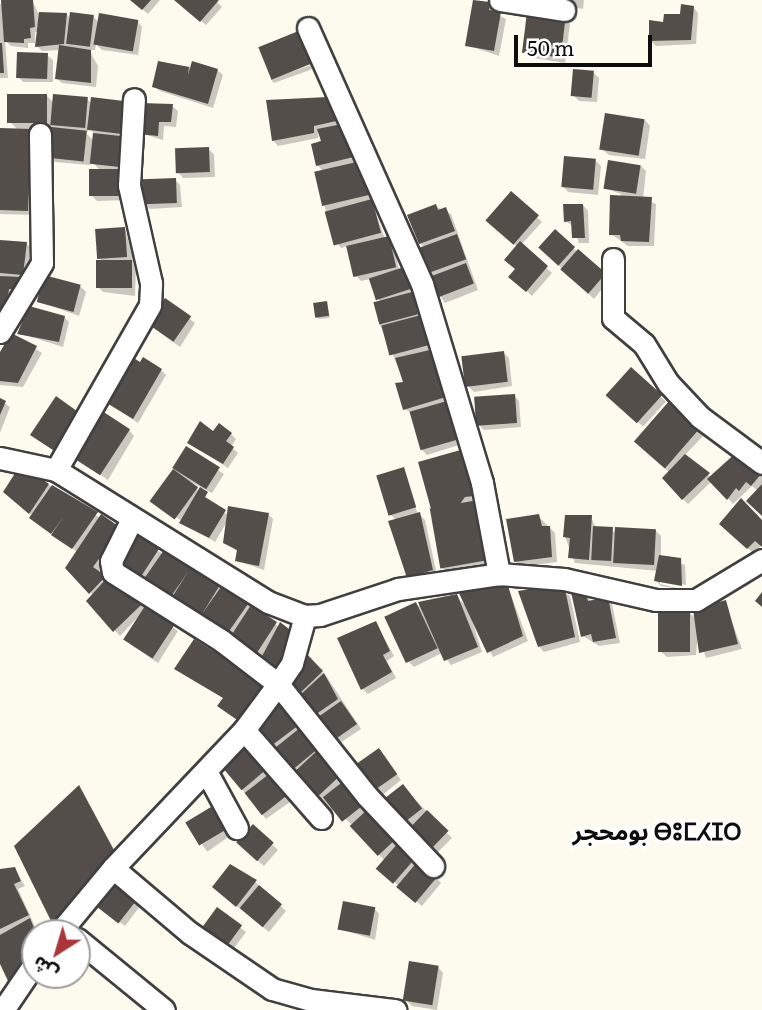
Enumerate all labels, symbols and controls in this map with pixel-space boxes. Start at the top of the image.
scale bar [517,21,655,65]
text: 50 m [527,31,574,62]
district label: بومحجر ⴱⵓⵎⵃⵊⵔ [572,816,742,844]
north arrow [21,919,91,989]
text: ش [26,950,63,988]

